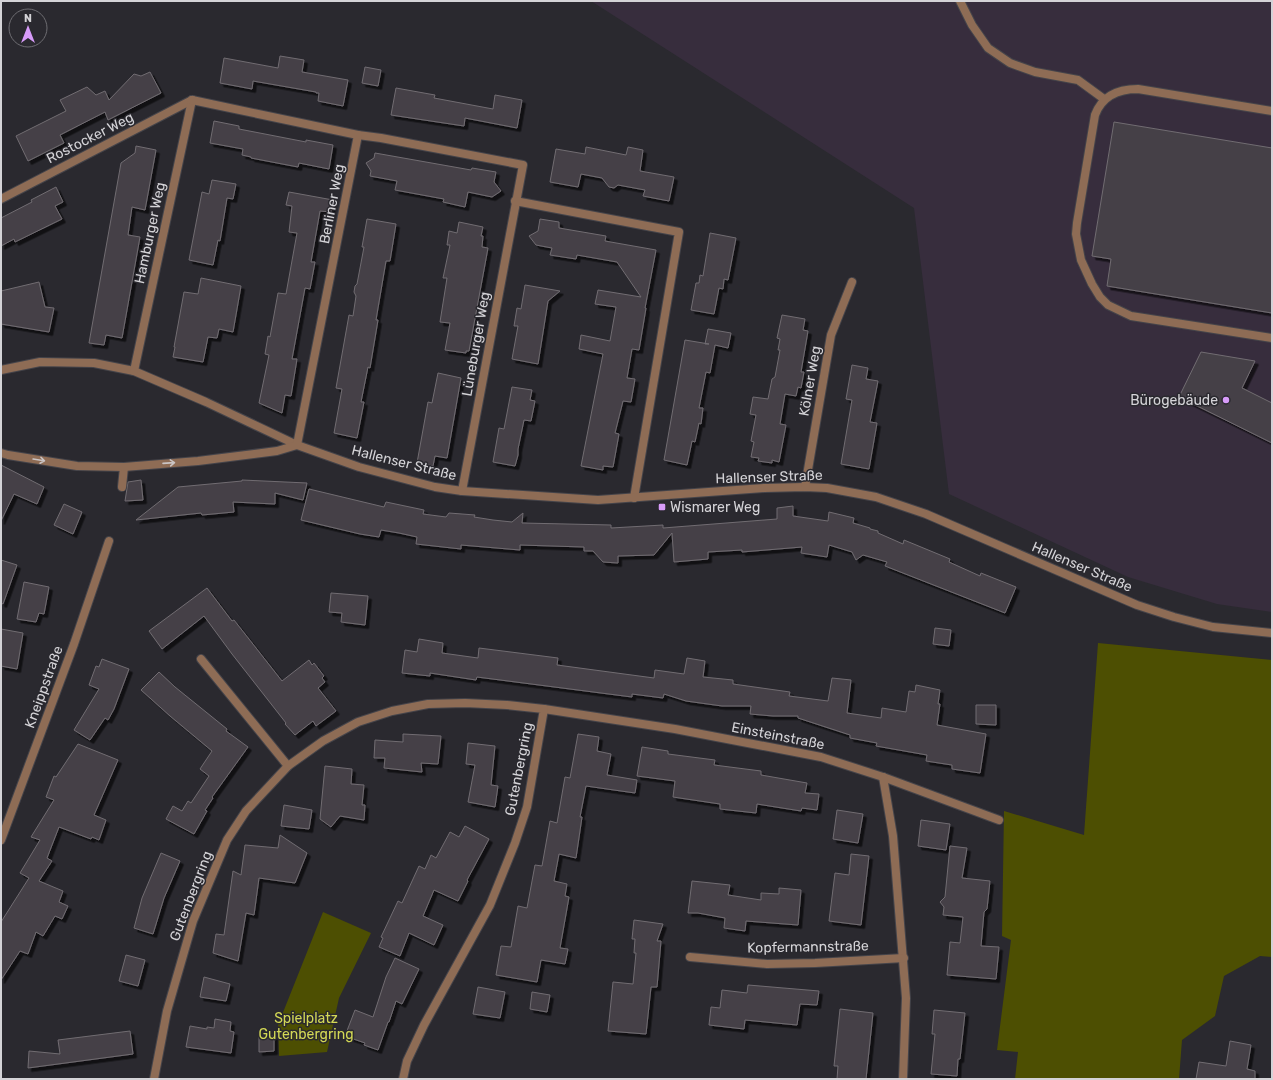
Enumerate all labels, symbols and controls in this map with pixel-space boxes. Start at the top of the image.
north arrow [8,8,48,48]
text: N [24,12,32,25]
street label: Rostocker Weg [44,109,136,167]
street label: Berliner Weg [316,163,348,245]
street label: Hamburger Weg [131,181,169,285]
street label: Lüneburger Weg [458,290,494,398]
street label: Kölner Weg [795,345,825,417]
place label: Bürogebäude [1130,392,1218,409]
marker: Bürogebäude [1221,395,1231,405]
street label: Hallenser Straße [350,442,458,484]
one-way arrow [32,456,45,464]
one-way arrow [162,460,175,467]
street label: Hallenser Straße [715,467,823,487]
place label: Wismarer Weg [670,499,760,516]
marker: Wismarer Weg [657,502,667,512]
street label: Hallenser Straße [1029,538,1135,596]
street label: Kneippstraße [21,643,67,731]
street label: Einsteinstraße [730,719,826,753]
street label: Gutenbergring [502,721,536,817]
street label: Gutenbergring [166,849,216,943]
street label: Kopfermannstraße [747,937,869,957]
park label: Spielplatz Gutenbergring [258,1010,354,1043]

